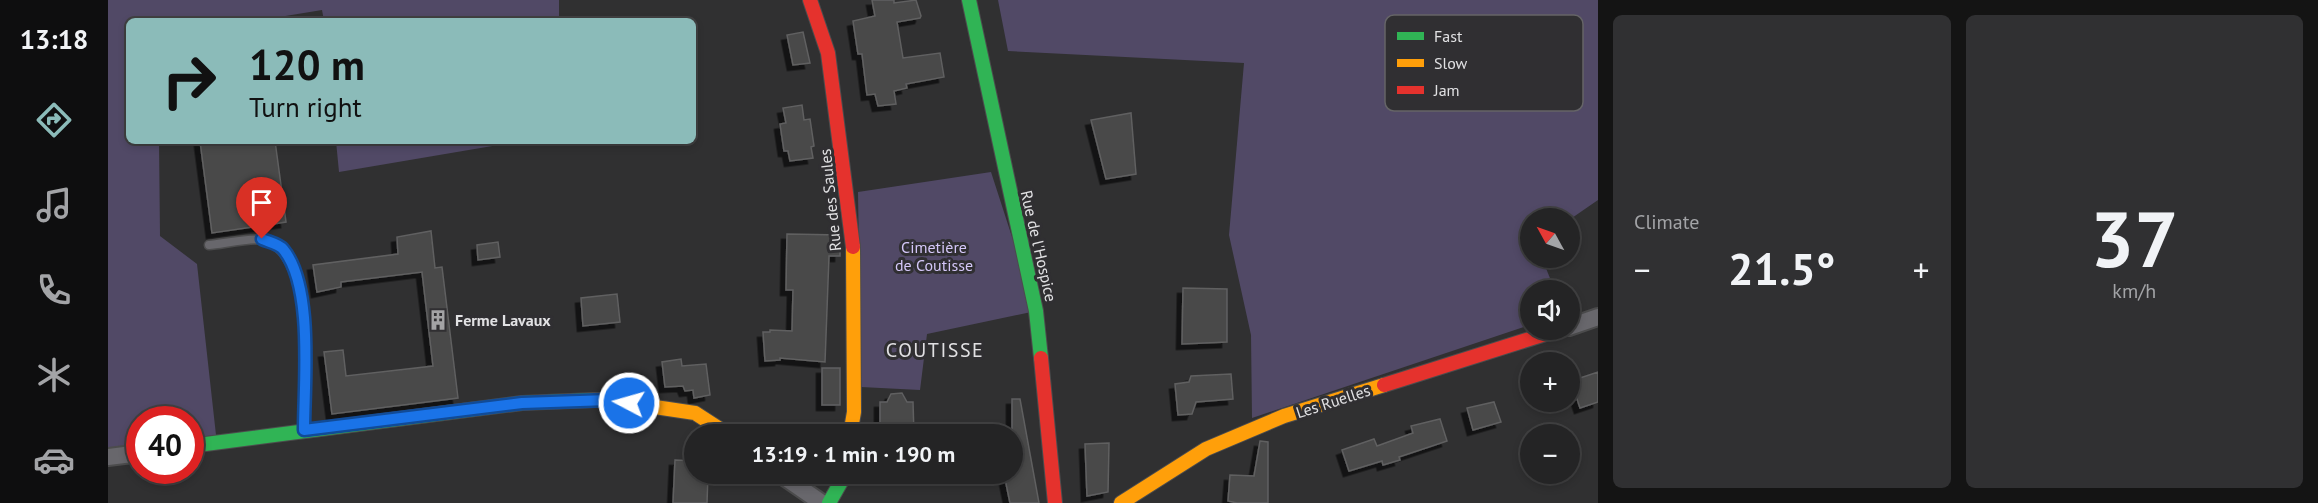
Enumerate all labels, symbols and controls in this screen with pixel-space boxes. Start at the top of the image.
legend [1385,15,1583,111]
text: 13:18 [20,22,88,56]
text: Fast [1434,26,1463,46]
text: 120 m [249,37,365,92]
icon: right [150,42,228,120]
text: Slow [1434,53,1468,73]
text: Jam [1433,80,1460,100]
text: Turn right [249,90,362,124]
icon: directions [33,99,75,141]
street label: Rue des Saules [815,148,845,252]
pin [236,177,287,239]
icon: music [33,184,75,226]
icon: arrive [245,186,278,219]
street label: Rue de l'Hospice [1016,188,1062,304]
text: 37 [2090,188,2178,289]
north arrow [1520,208,1580,268]
map controls [1520,208,1580,484]
text: Climate [1634,209,1700,235]
park label: Cimetière de Coutisse [895,237,973,275]
text: 21.5° [1728,239,1835,297]
text: − [1634,248,1651,291]
text: + [1913,248,1930,291]
icon: phone [33,269,75,311]
text: km/h [2112,278,2156,304]
button: sound [1520,280,1580,340]
building icon: Ferme Lavaux [426,308,450,332]
place label: Ferme Lavaux [455,310,551,330]
district label: COUTISSE [886,337,984,363]
button: + [1520,352,1580,412]
icon: climate [33,354,75,396]
position arrow [597,371,661,435]
street label: Les Ruelles [1293,380,1373,422]
speed limit sign: 40 [126,406,204,484]
button: − [1520,424,1580,484]
icon: car [33,439,75,481]
text: 13:19 · 1 min · 190 m [752,440,955,468]

